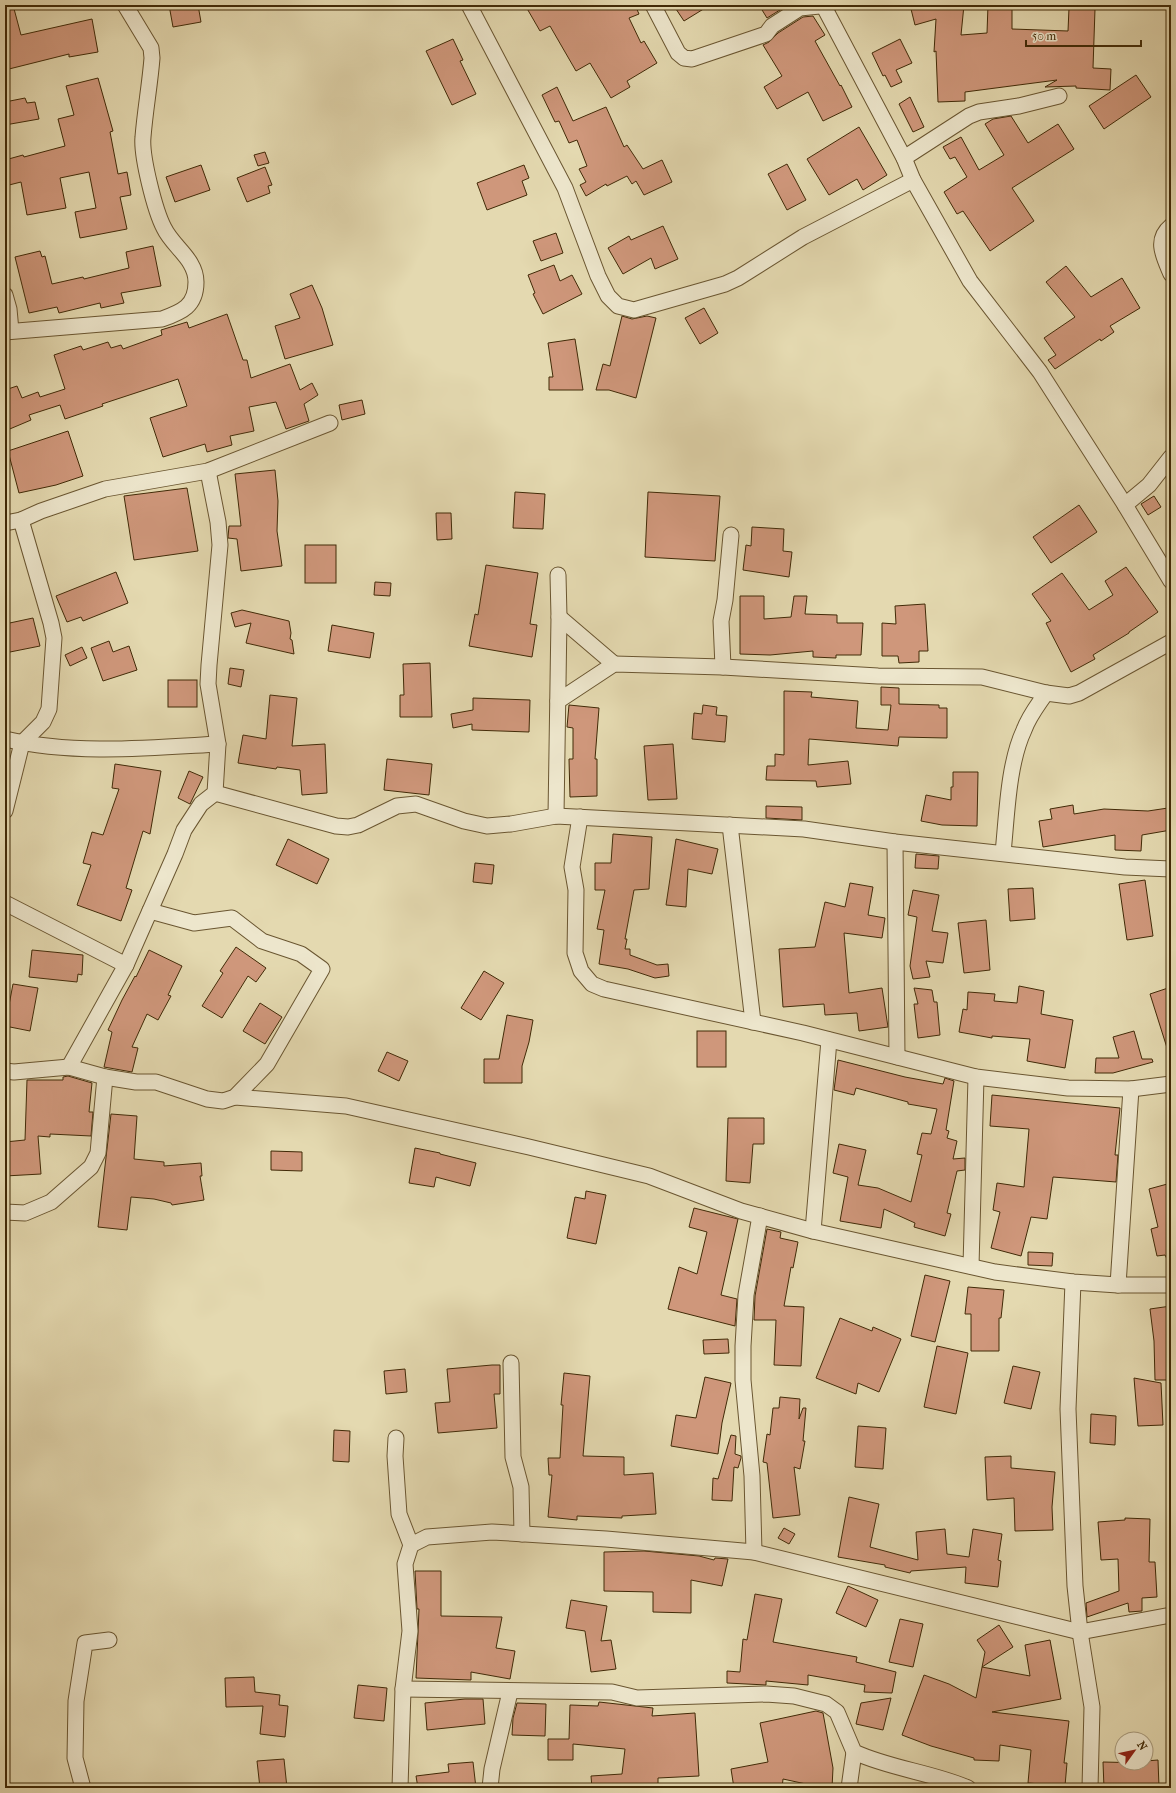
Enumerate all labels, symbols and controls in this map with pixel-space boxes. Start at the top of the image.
scale bar [1026,22,1141,48]
text: 50 m [1032,29,1056,43]
north arrow [1114,1731,1154,1771]
text: N [1134,1739,1150,1753]

